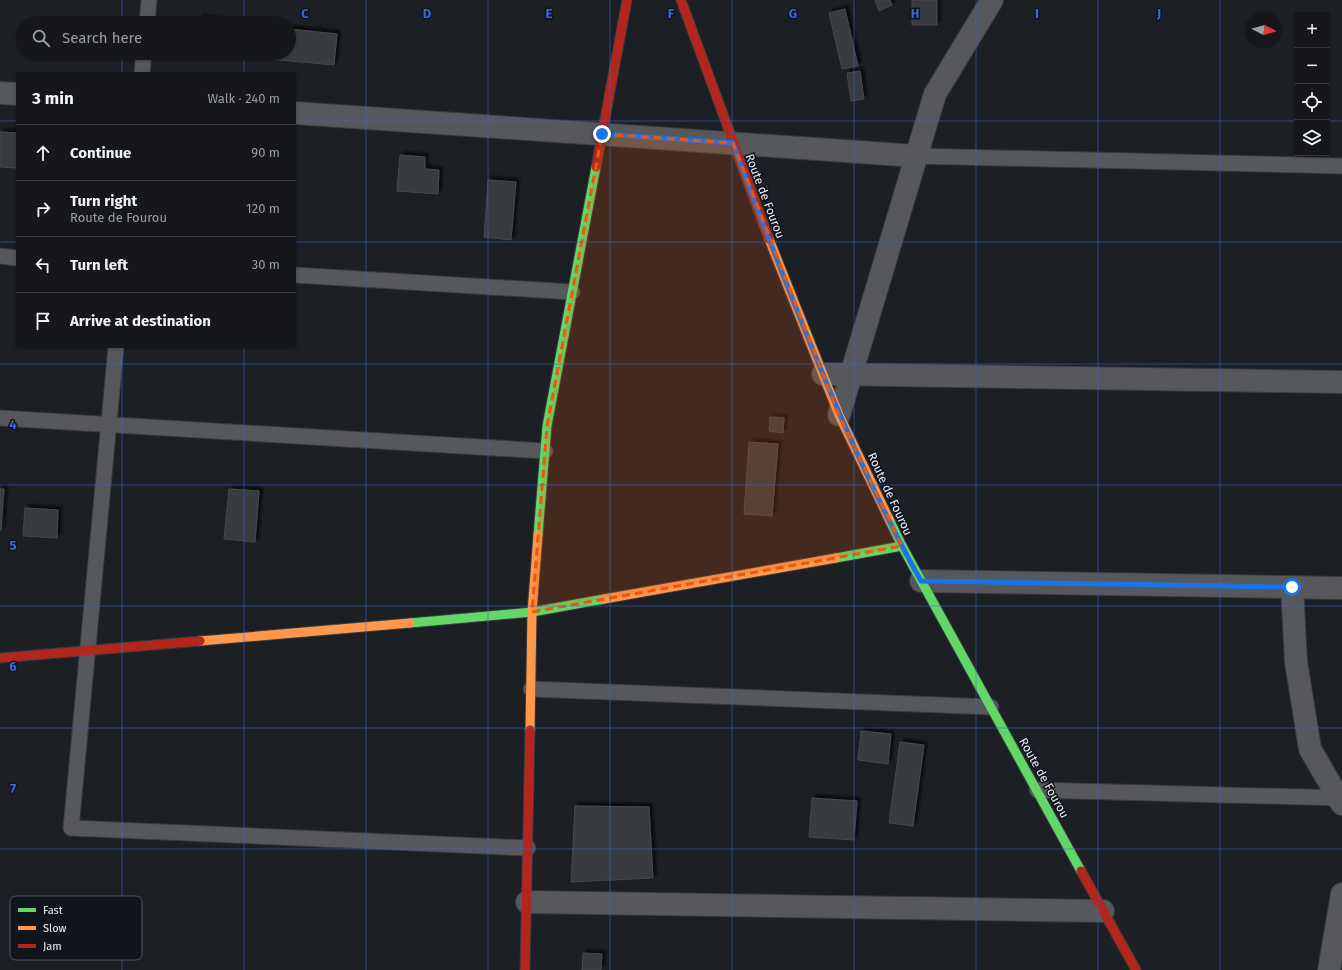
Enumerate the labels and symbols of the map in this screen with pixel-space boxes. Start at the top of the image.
text: C [301,6,309,21]
text: D [423,6,432,21]
text: E [546,6,553,21]
text: F [668,6,675,21]
text: G [789,6,797,21]
text: H [911,6,919,21]
text: I [1035,6,1039,21]
text: J [1156,6,1161,21]
north arrow [1246,12,1282,48]
route end [593,125,611,143]
street label: Route de Fourou [742,152,788,240]
text: 4 [9,417,17,432]
street label: Route de Fourou [865,450,915,538]
text: 5 [10,538,17,553]
route start [1283,578,1301,596]
text: 6 [9,659,17,674]
street label: Route de Fourou [1016,735,1072,821]
text: 7 [10,781,16,796]
legend [10,896,142,960]
text: Fast [43,904,63,917]
text: Slow [43,922,67,935]
text: Jam [43,940,62,953]

